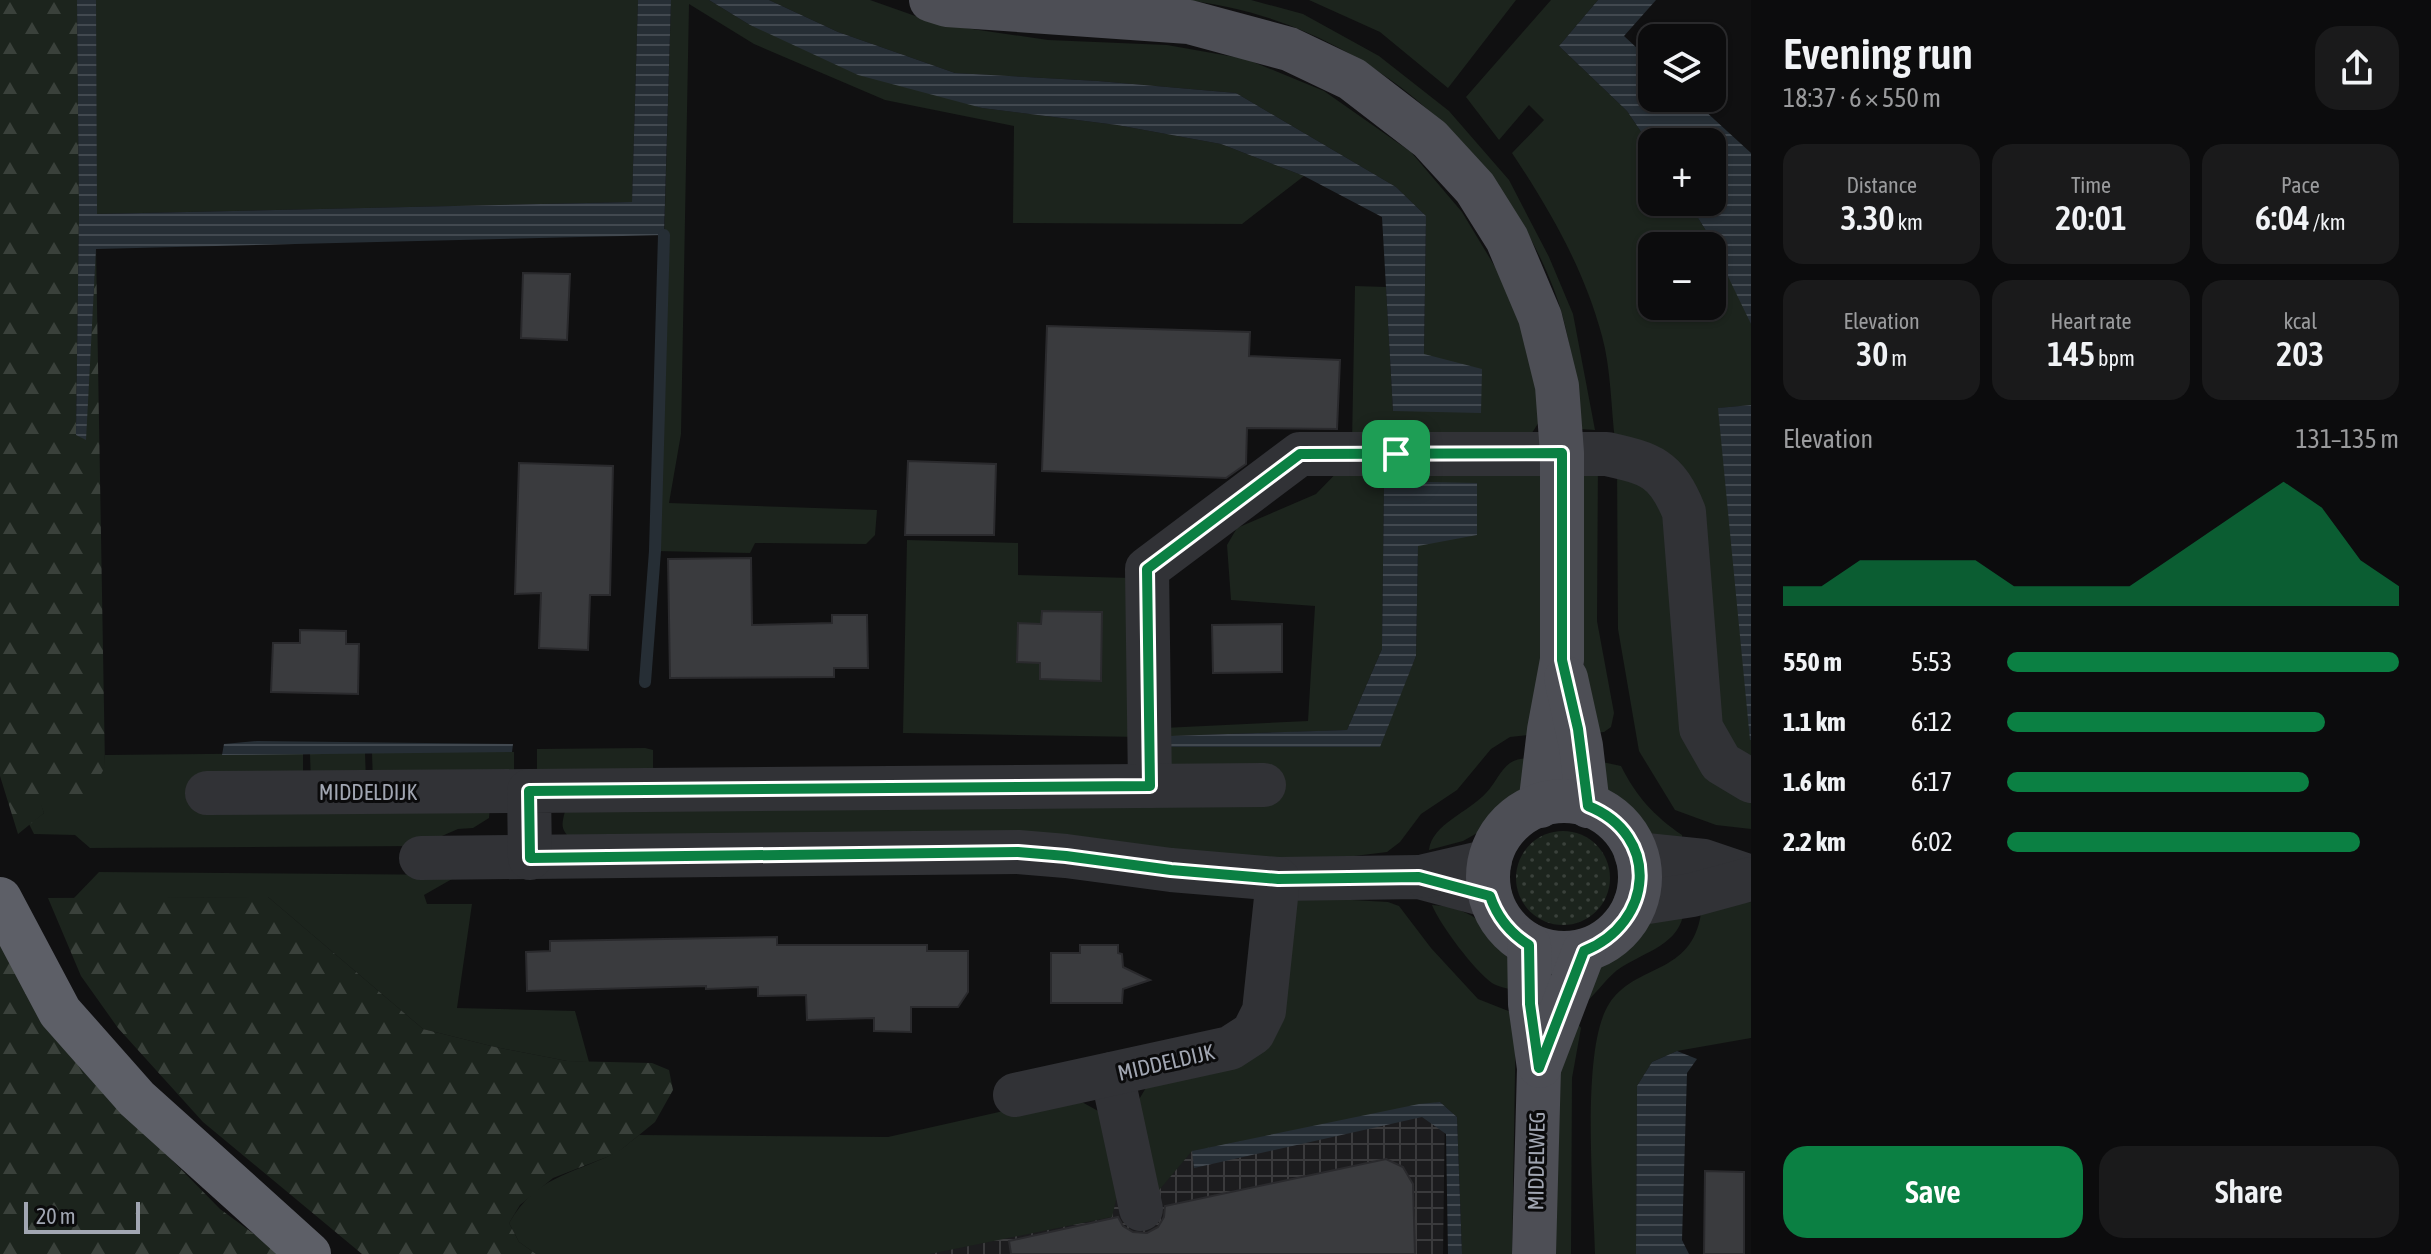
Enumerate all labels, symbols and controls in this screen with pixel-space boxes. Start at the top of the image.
map controls [1638,24,1726,320]
button: layers [1638,24,1726,112]
button: share [2315,26,2399,110]
text: Evening run [1783,28,1973,78]
text: 18:37 · 6 × 550 m [1783,83,1941,113]
button: + [1638,128,1726,216]
text: Distance [1846,172,1917,198]
text: Time [2071,172,2111,198]
text: Pace [2281,172,2320,198]
text: 3.30 [1840,198,1894,237]
text: 20:01 [2055,198,2127,237]
text: 6:04 [2255,198,2310,237]
text: km [1894,209,1923,235]
text: /km [2310,209,2346,235]
button: − [1638,232,1726,320]
text: Elevation [1844,308,1920,334]
text: Heart rate [2050,308,2132,334]
text: kcal [2284,308,2317,334]
text: 30 [1856,334,1888,373]
text: 145 [2047,334,2095,373]
text: 203 [2276,334,2324,373]
text: m [1888,345,1907,371]
text: bpm [2095,345,2135,371]
pin [1362,420,1430,488]
text: Elevation [1783,424,1873,454]
text: 131–135 m [2296,424,2399,454]
icon: arrive [1374,432,1418,476]
text: 550 m [1783,647,1842,677]
text: 5:53 [1911,647,1952,677]
text: 1.1 km [1783,707,1846,737]
text: 6:12 [1911,707,1952,737]
text: 1.6 km [1783,767,1846,797]
text: 6:17 [1911,767,1952,797]
street label: MIDDELDIJK [319,779,418,805]
text: 2.2 km [1783,827,1846,857]
text: 6:02 [1911,827,1953,857]
street label: MIDDELDIJK [1115,1038,1217,1086]
street label: MIDDELWEG [1522,1111,1550,1211]
button: Save [1783,1146,2083,1238]
button: Share [2099,1146,2399,1238]
scale bar [24,1198,140,1234]
text: 20 m [36,1203,76,1229]

